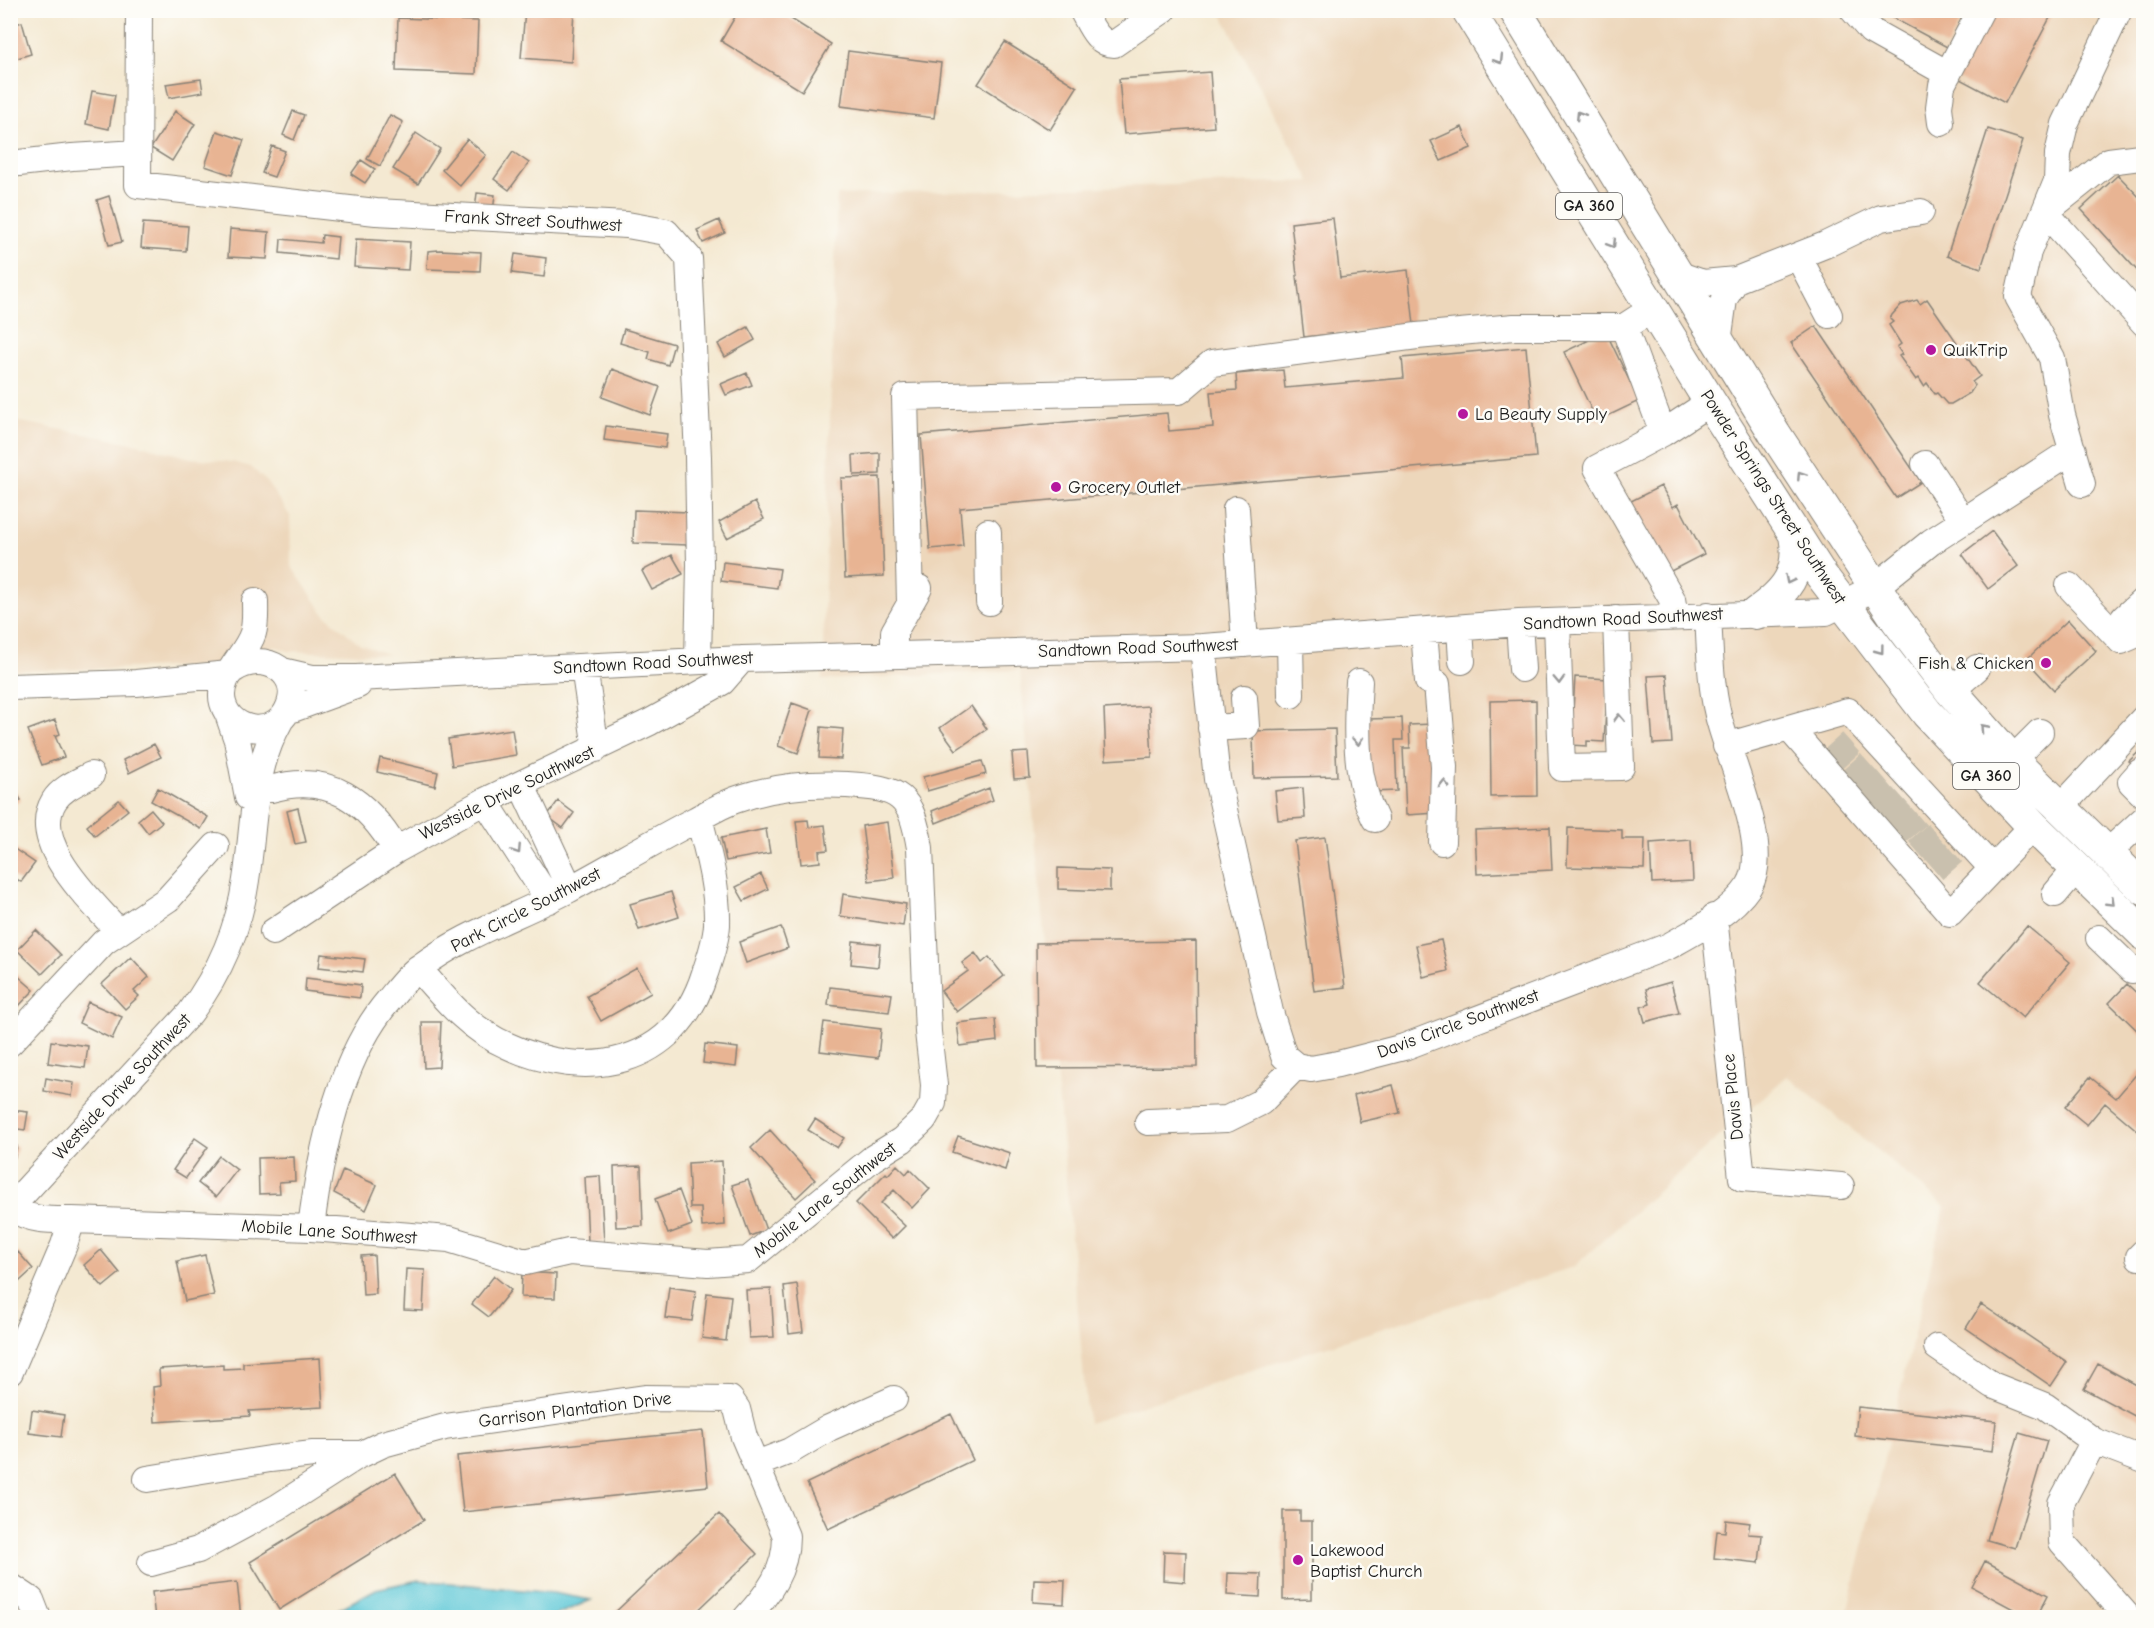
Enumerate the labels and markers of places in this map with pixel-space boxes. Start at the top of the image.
place label: QuikTrip [1943,340,2008,361]
marker: QuikTrip [1924,343,1938,357]
place label: La Beauty Supply [1475,404,1608,425]
marker: La Beauty Supply [1456,407,1470,421]
place label: Grocery Outlet [1068,477,1181,498]
marker: Grocery Outlet [1049,480,1063,494]
place label: Fish & Chicken [1918,653,2034,674]
marker: Fish & Chicken [2039,656,2053,670]
place label: Lakewood Baptist Church [1310,1540,1423,1582]
marker: Lakewood Baptist Church [1291,1553,1305,1567]

